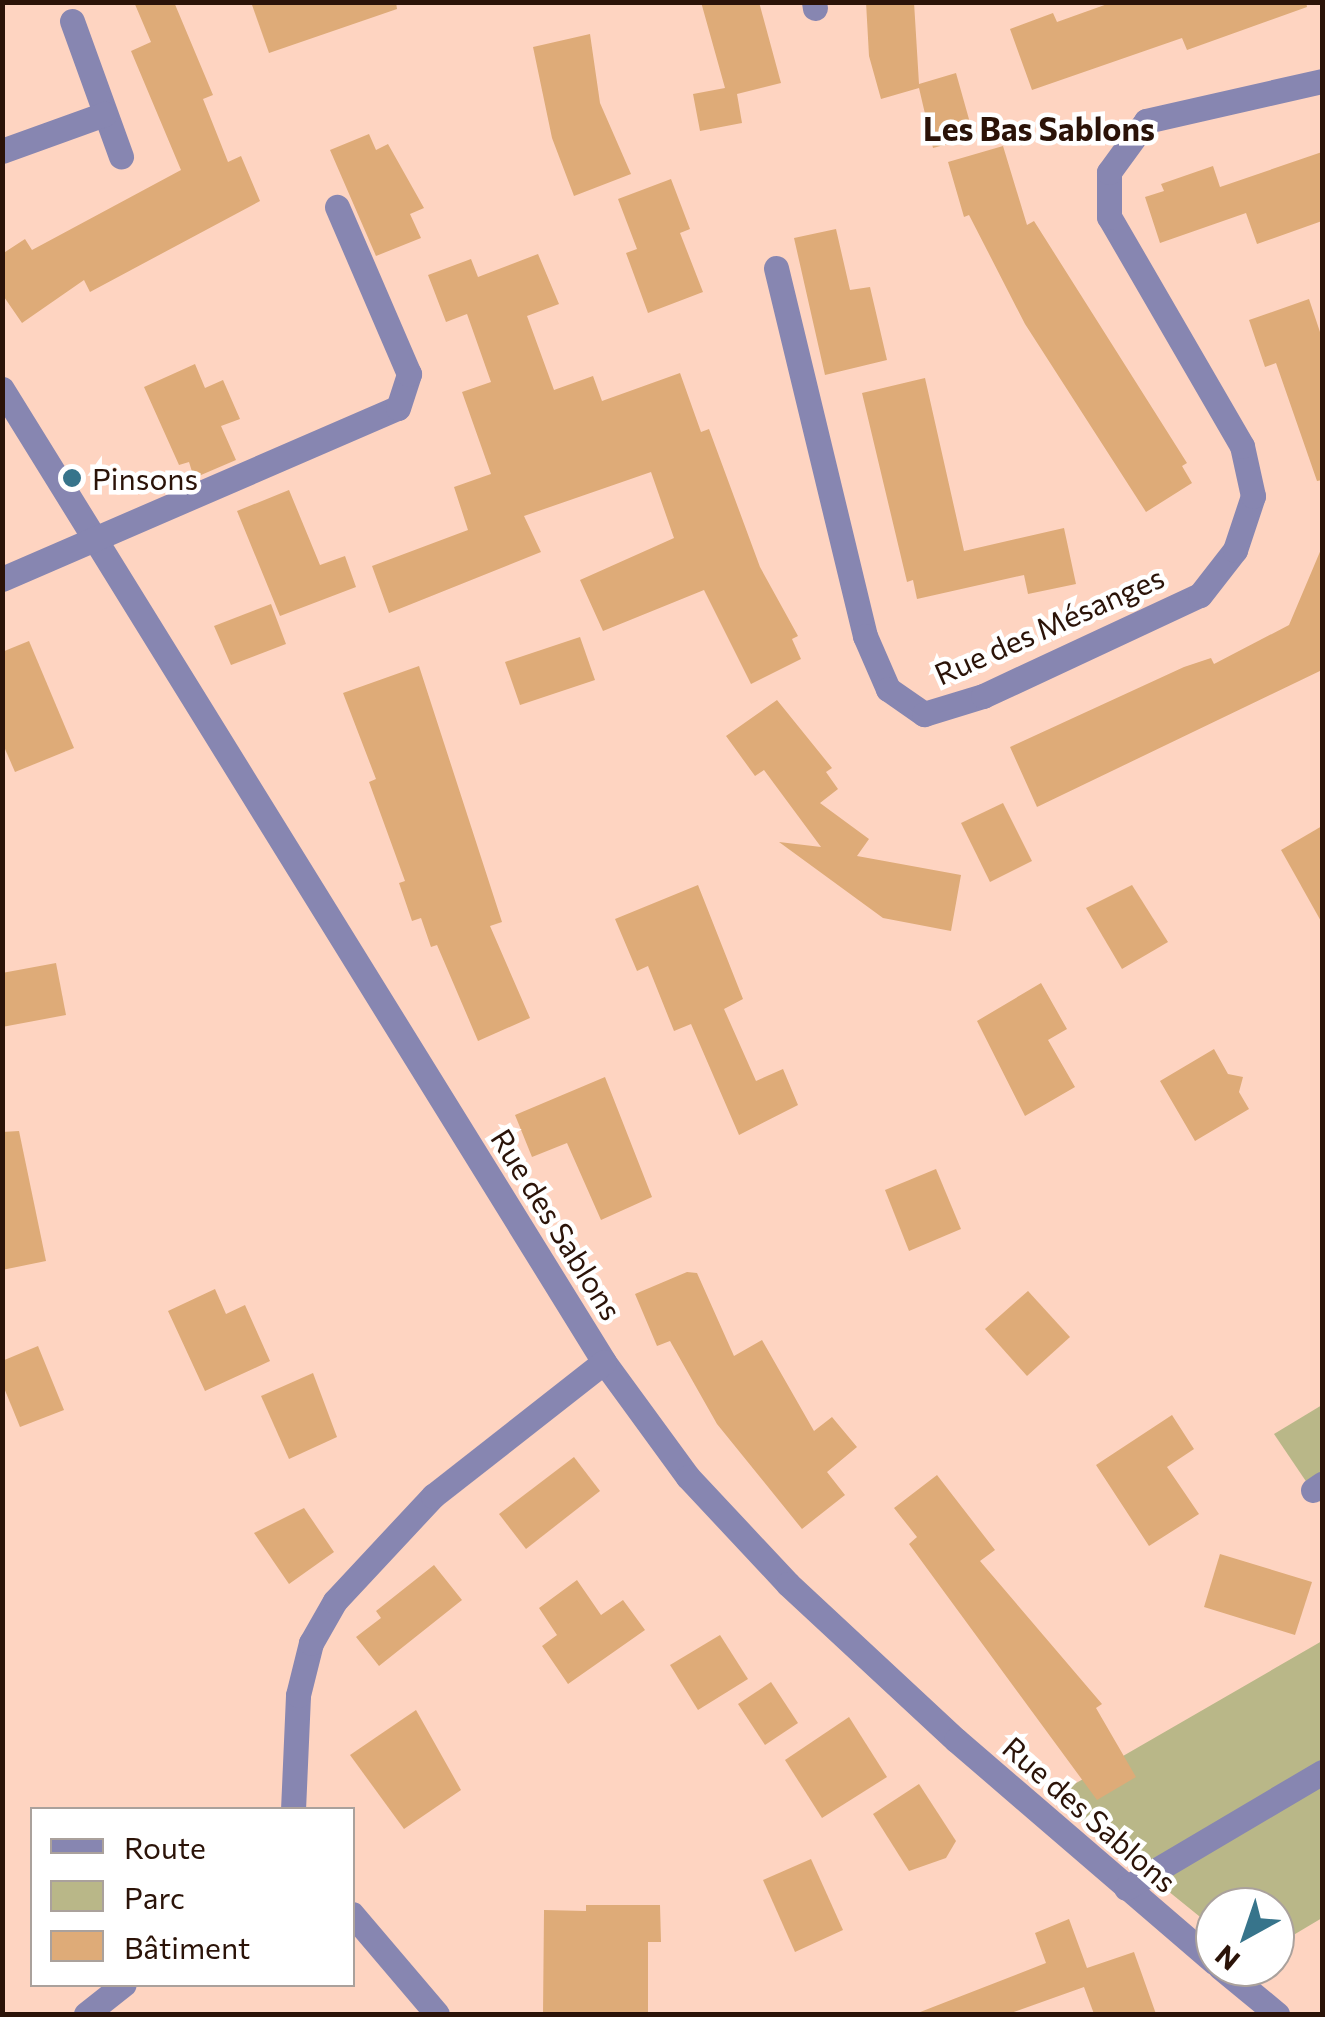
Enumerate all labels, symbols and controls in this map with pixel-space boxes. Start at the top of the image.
district label: Les Bas Sablons [923,109,1155,147]
place label: Pinsons [92,460,198,496]
marker: Pinsons [61,467,83,489]
street label: Rue des Mésanges [929,558,1169,692]
street label: Rue des Sablons [484,1122,630,1326]
street label: Rue des Sablons [996,1729,1184,1899]
legend [30,1807,355,1987]
text: Route [124,1828,206,1865]
text: Parc [124,1878,185,1915]
north arrow [1195,1887,1295,1987]
text: Bâtiment [124,1928,250,1965]
text: N [1208,1939,1246,1978]

